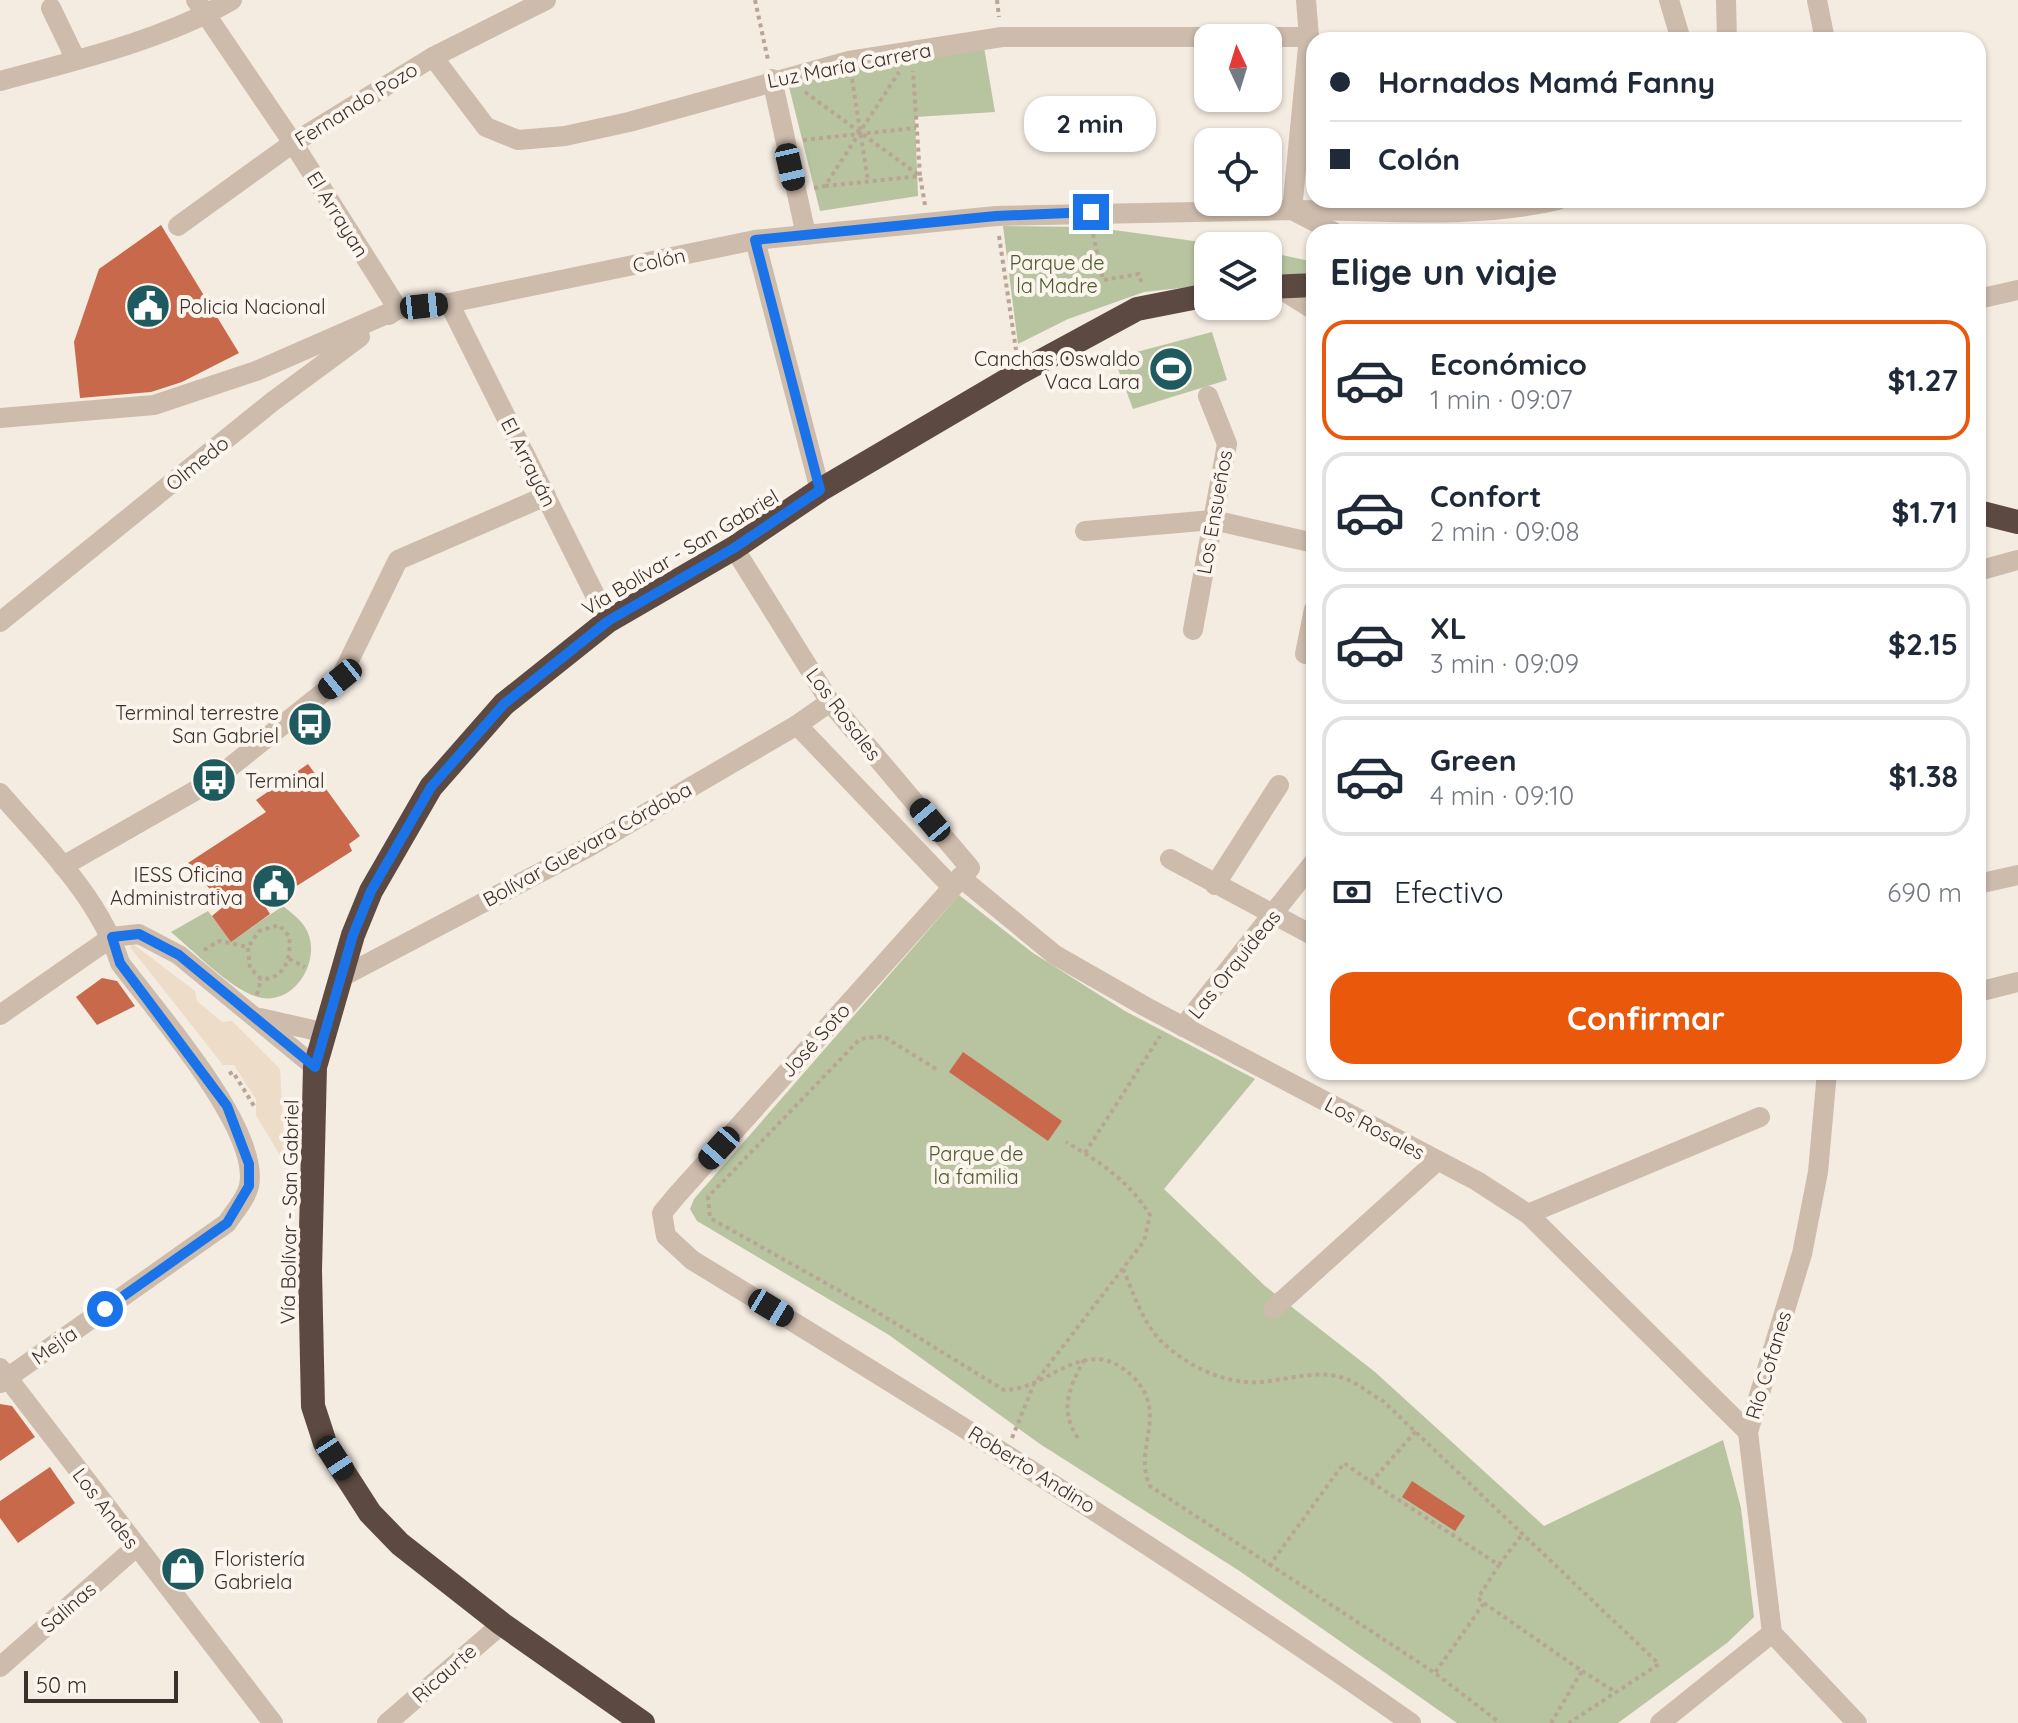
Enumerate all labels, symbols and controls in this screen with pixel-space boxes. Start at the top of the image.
north arrow [1194,24,1282,112]
map controls [1194,24,1282,320]
street label: Luz María Carrera [765,37,933,93]
street label: Fernando Pozo [290,56,422,152]
text: Hornados Mamá Fanny [1378,63,1715,101]
callout: 2 min [1025,96,1157,152]
text: 2 min [1056,107,1124,140]
button: locate [1194,128,1282,216]
text: Colón [1378,140,1460,178]
car [773,141,807,193]
street label: El Arrayan [302,166,374,262]
route end [1073,194,1109,230]
button: layers [1194,232,1282,320]
street label: Colón [630,242,688,278]
text: Elige un viaje [1330,249,1558,294]
park label: Parque de la Madre [1010,250,1104,298]
public building icon: Policia Nacional [124,282,172,330]
car [399,292,449,320]
place label: Policia Nacional [179,294,326,319]
icon: car [1334,344,1406,416]
sports icon: Canchas Oswaldo Vaca Lara [1147,345,1195,393]
text: Económico [1430,345,1587,383]
place label: Canchas Oswaldo Vaca Lara [974,346,1140,394]
text: $1.27 [1887,361,1958,399]
text: 1 min · 09:07 [1430,383,1573,416]
street label: El Arrayán [496,413,562,511]
street label: Olmedo [161,430,233,496]
street label: Los Ensueños [1191,448,1237,576]
icon: car [1334,476,1406,548]
text: Confort [1430,477,1542,515]
street label: Vía Bolívar - San Gabriel [577,483,783,621]
text: $1.71 [1892,493,1958,531]
text: 2 min · 09:08 [1430,515,1579,548]
icon: car [1334,608,1406,680]
text: XL [1430,609,1467,647]
text: $2.15 [1888,625,1958,663]
text: 3 min · 09:09 [1430,647,1579,680]
car [314,655,366,703]
street label: Los Rosales [801,663,887,765]
place label: Terminal terrestre San Gabriel [115,700,279,748]
bus stop icon: Terminal terrestre San Gabriel [286,700,334,748]
icon: car [1334,740,1406,812]
text: Green [1430,741,1517,779]
bus stop icon: Terminal [190,756,238,804]
text: $1.38 [1888,757,1958,795]
place label: Terminal [245,768,324,793]
street label: Bolívar Guevara Córdoba [478,776,696,912]
text: 4 min · 09:10 [1430,779,1574,812]
car [905,794,955,846]
place label: IESS Oficina Administrativa [110,862,243,910]
public building icon: IESS Oficina Administrativa [250,862,298,910]
icon: cash [1330,870,1374,914]
text: Efectivo [1394,873,1504,911]
text: 690 m [1887,876,1962,909]
street label: Las Orquideas [1182,904,1286,1024]
button: Confirmar [1330,972,1962,1064]
street label: José Soto [775,998,855,1082]
street label: Los Rosales [1321,1091,1429,1165]
street label: Vía Bolívar - San Gabriel [275,1099,303,1325]
car [694,1122,744,1174]
park label: Parque de la familia [929,1141,1023,1189]
car [744,1285,798,1331]
route start [87,1291,123,1327]
street label: Río Cofanes [1740,1308,1796,1422]
street label: Mejía [26,1321,82,1369]
street label: Roberto Andino [964,1420,1100,1518]
car [312,1431,358,1485]
street label: Los Andes [67,1463,145,1553]
shop icon: Floristería Gabriela [159,1545,207,1593]
place label: Floristería Gabriela [214,1546,305,1594]
street label: Salinas [35,1576,101,1638]
street label: Ricaurte [407,1638,481,1708]
scale bar [24,1667,178,1703]
text: 50 m [36,1671,87,1699]

